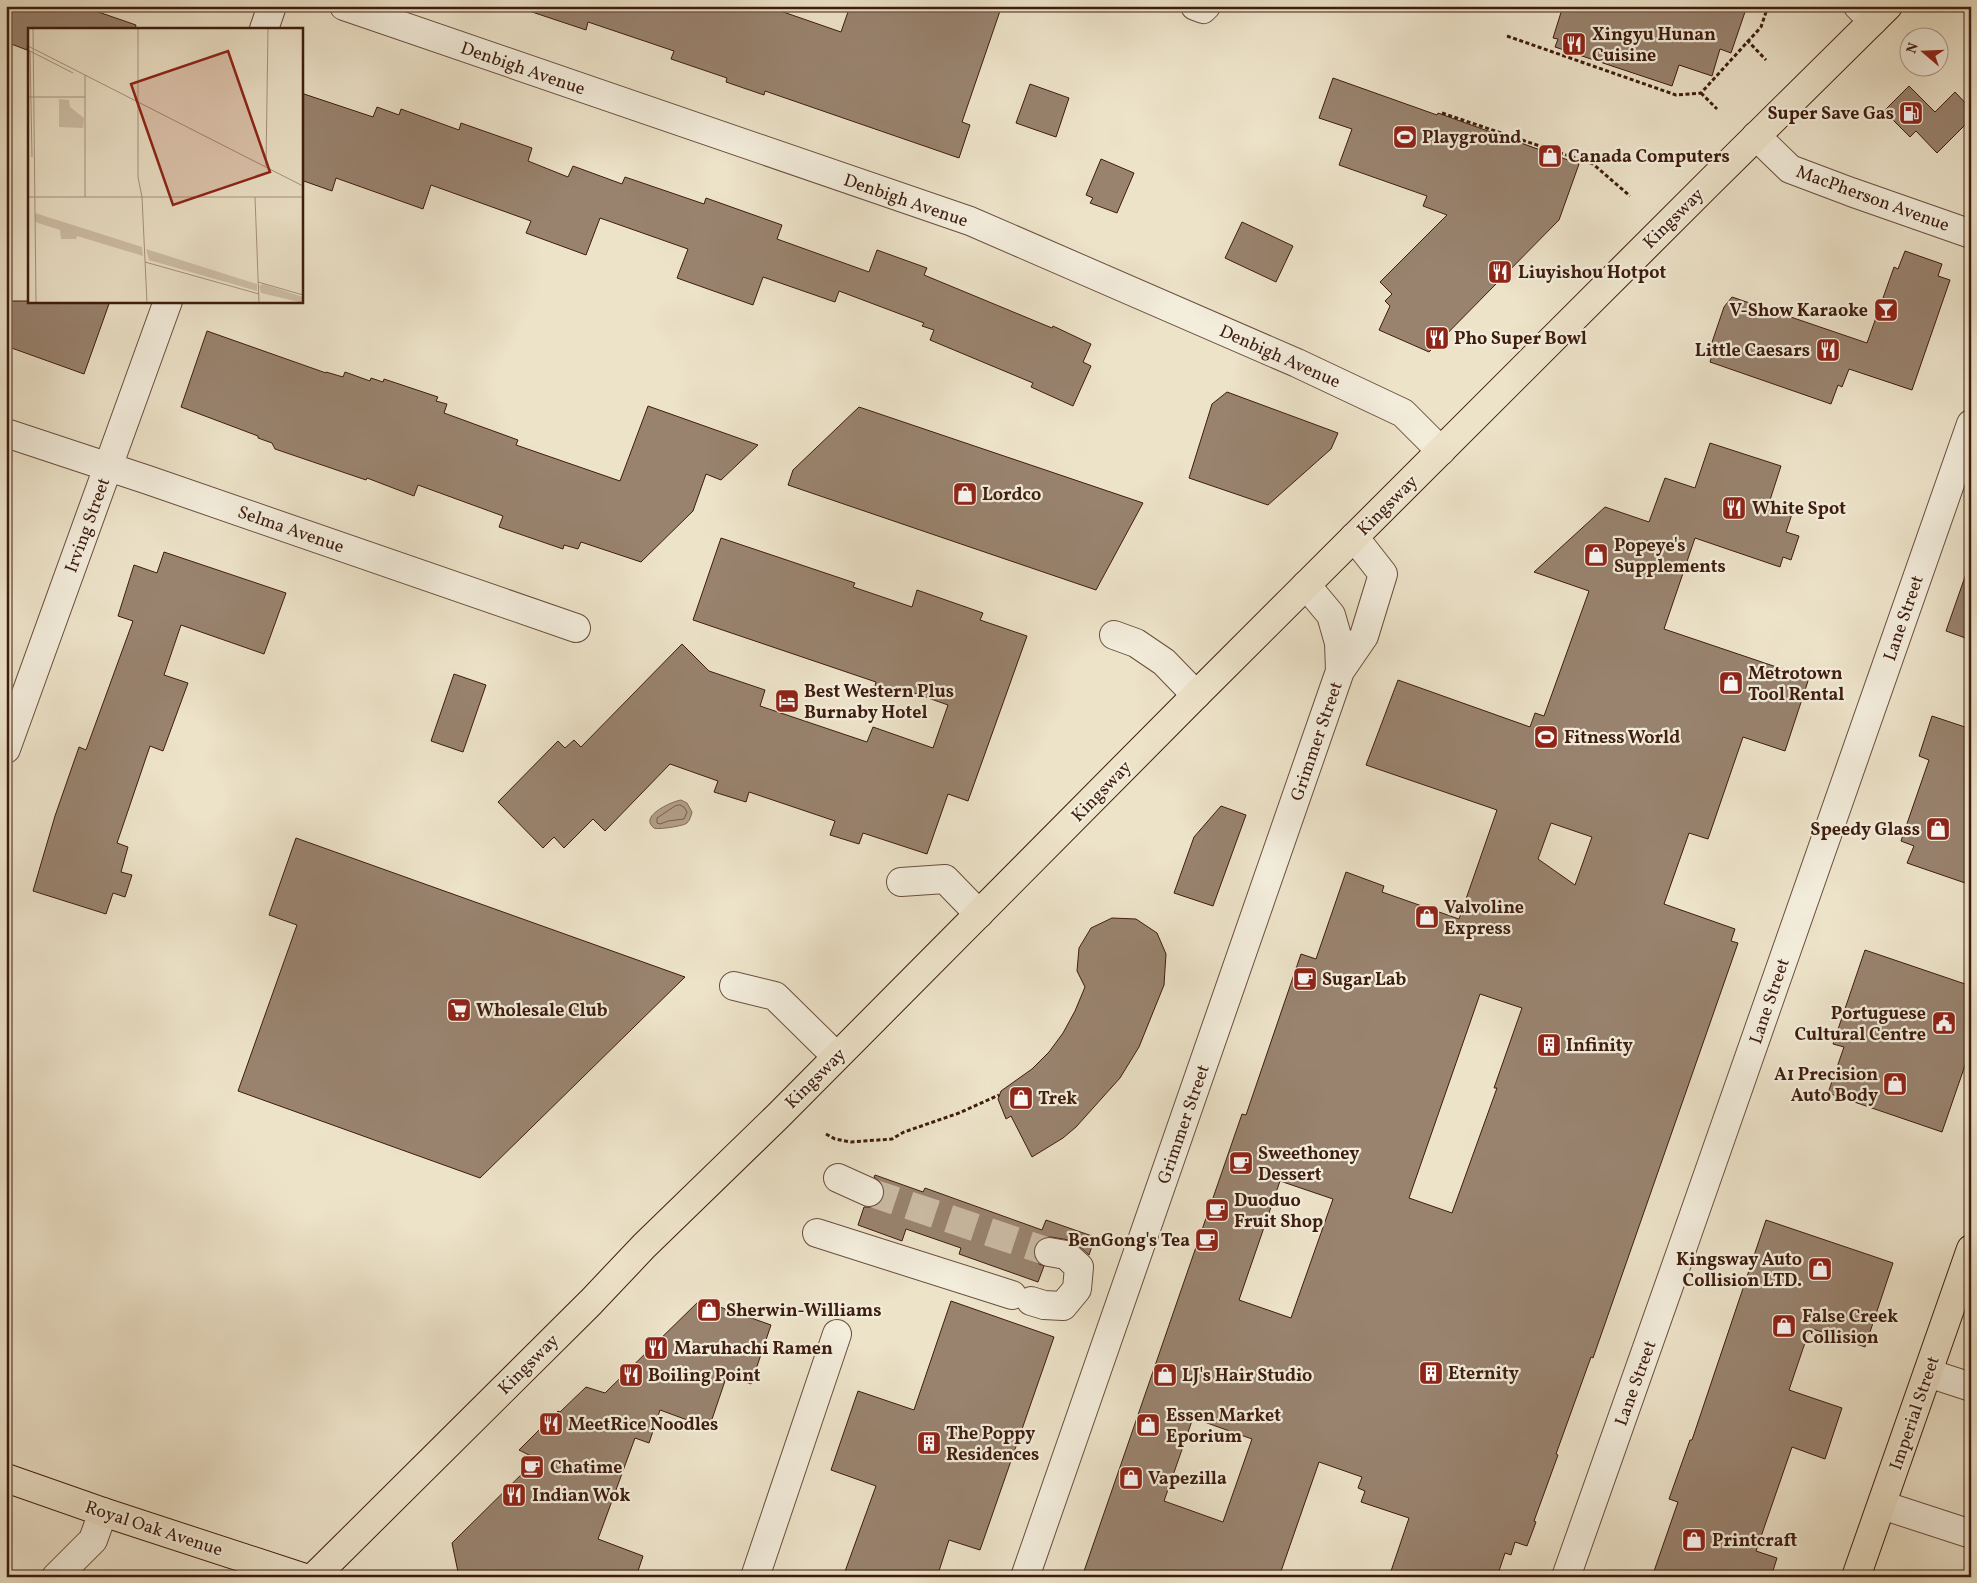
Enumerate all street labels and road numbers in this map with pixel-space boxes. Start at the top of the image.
street label: Denbigh Avenue [457,36,588,102]
street label: MacPherson Avenue [1792,160,1953,239]
street label: Denbigh Avenue [840,168,971,234]
street label: Kingsway [1638,183,1710,255]
street label: Denbigh Avenue [1215,319,1344,395]
street label: Kingsway [1352,470,1424,542]
street label: Irving Street [60,474,117,577]
street label: Selma Avenue [234,500,347,560]
street label: Lane Street [1878,572,1931,665]
street label: Grimmer Street [1285,678,1350,805]
street label: Kingsway [1066,755,1138,828]
street label: Lane Street [1744,955,1797,1048]
street label: Kingsway [780,1043,852,1115]
street label: Grimmer Street [1152,1061,1217,1188]
street label: Kingsway [493,1329,565,1401]
street label: Lane Street [1609,1337,1663,1430]
street label: Imperial Street [1884,1353,1947,1474]
street label: Royal Oak Avenue [81,1495,226,1563]

